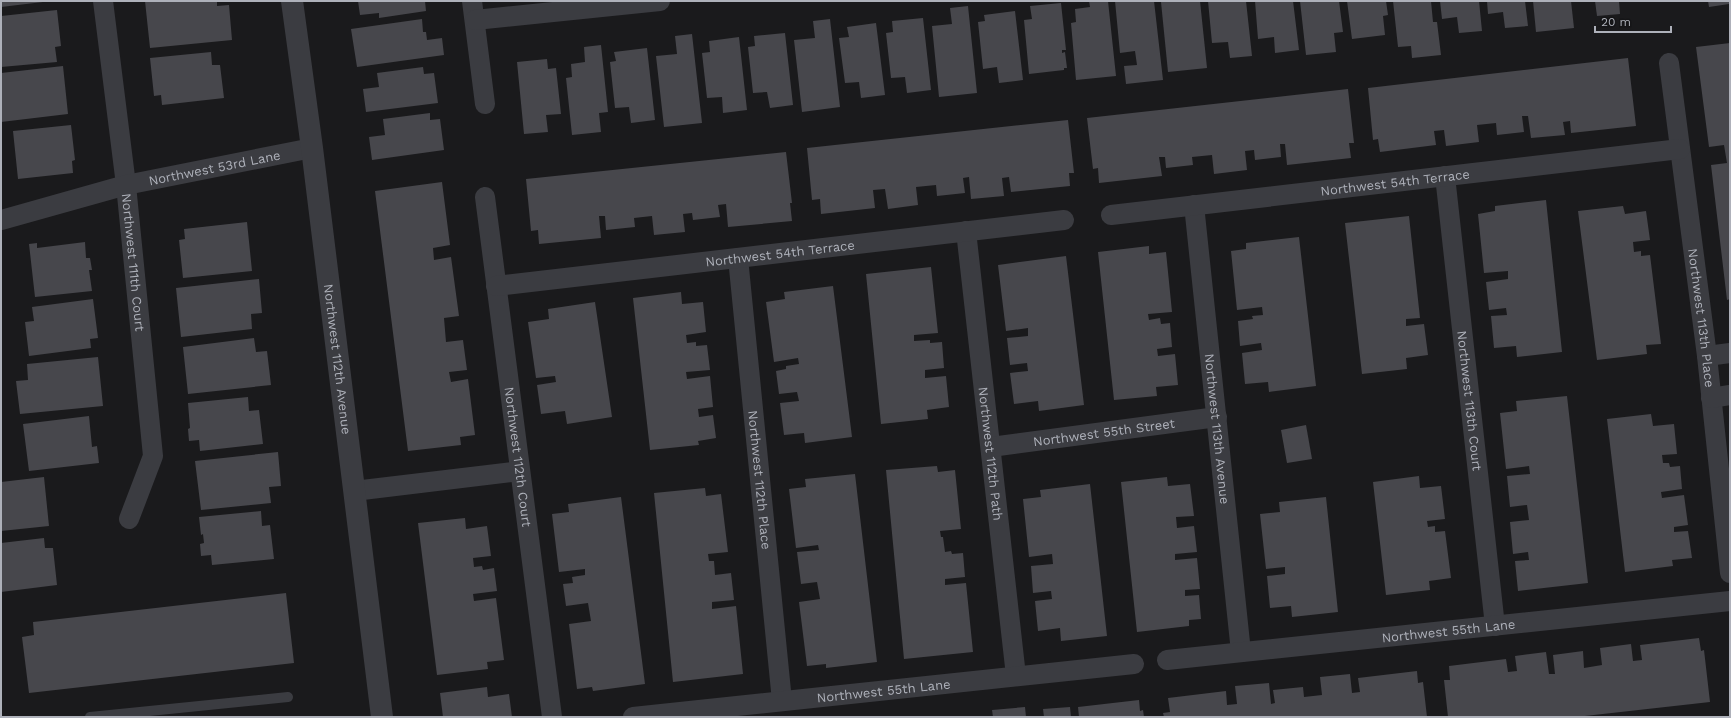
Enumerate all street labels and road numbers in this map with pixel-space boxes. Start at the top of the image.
street label: Northwest 53rd Lane [147,147,282,188]
street label: Northwest 54th Terrace [1320,166,1471,198]
street label: Northwest 111th Court [119,192,148,332]
street label: Northwest 54th Terrace [705,237,856,269]
street label: Northwest 113th Place [1686,247,1718,388]
street label: Northwest 112th Avenue [321,283,355,435]
street label: Northwest 113th Court [1455,330,1485,472]
street label: Northwest 113th Avenue [1202,353,1233,505]
street label: Northwest 112th Court [502,386,535,528]
street label: Northwest 112th Path [976,386,1006,521]
street label: Northwest 112th Place [746,409,774,550]
street label: Northwest 55th Street [1032,415,1176,449]
street label: Northwest 55th Lane [1381,616,1516,645]
street label: Northwest 55th Lane [816,676,951,705]

